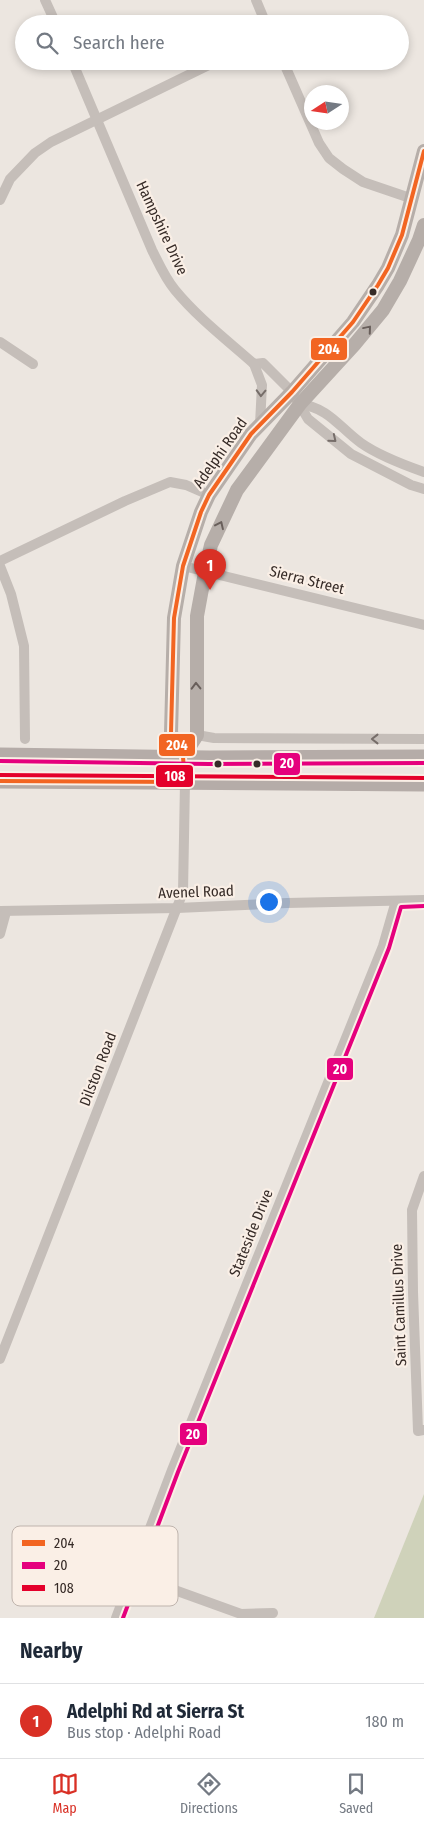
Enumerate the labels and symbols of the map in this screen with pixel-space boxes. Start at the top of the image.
north arrow [304,85,349,130]
street label: Hampshire Drive [132,178,192,278]
unlabelled marker [368,287,378,297]
one-way arrow [362,325,371,334]
line badge: 204 [310,337,348,361]
text: 204 [317,341,340,358]
one-way arrow [256,390,267,398]
street label: Adelphi Road [189,414,251,492]
one-way arrow [327,434,336,443]
one-way arrow [214,521,225,530]
pin: 1 [194,549,226,590]
street label: Sierra Street [268,562,346,598]
one-way arrow [191,682,201,690]
line badge: 204 [158,733,196,757]
one-way arrow [371,734,379,744]
text: 204 [165,737,188,754]
line badge: 20 [273,752,301,776]
text: 20 [279,755,294,772]
unlabelled marker [213,759,223,769]
unlabelled marker [252,759,262,769]
line badge: 108 [155,764,194,788]
text: 108 [165,768,186,785]
street label: Avenel Road [158,882,234,902]
your location [256,889,282,915]
street label: Dilston Road [76,1029,120,1109]
line badge: 20 [326,1057,354,1081]
text: 20 [332,1061,347,1078]
street label: Stateside Drive [225,1187,277,1279]
street label: Saint Camillus Drive [388,1243,410,1367]
line badge: 20 [179,1422,208,1446]
text: 20 [185,1426,200,1443]
legend [12,1526,178,1606]
text: 204 [54,1535,74,1552]
text: 20 [54,1557,67,1574]
text: 108 [54,1580,74,1597]

